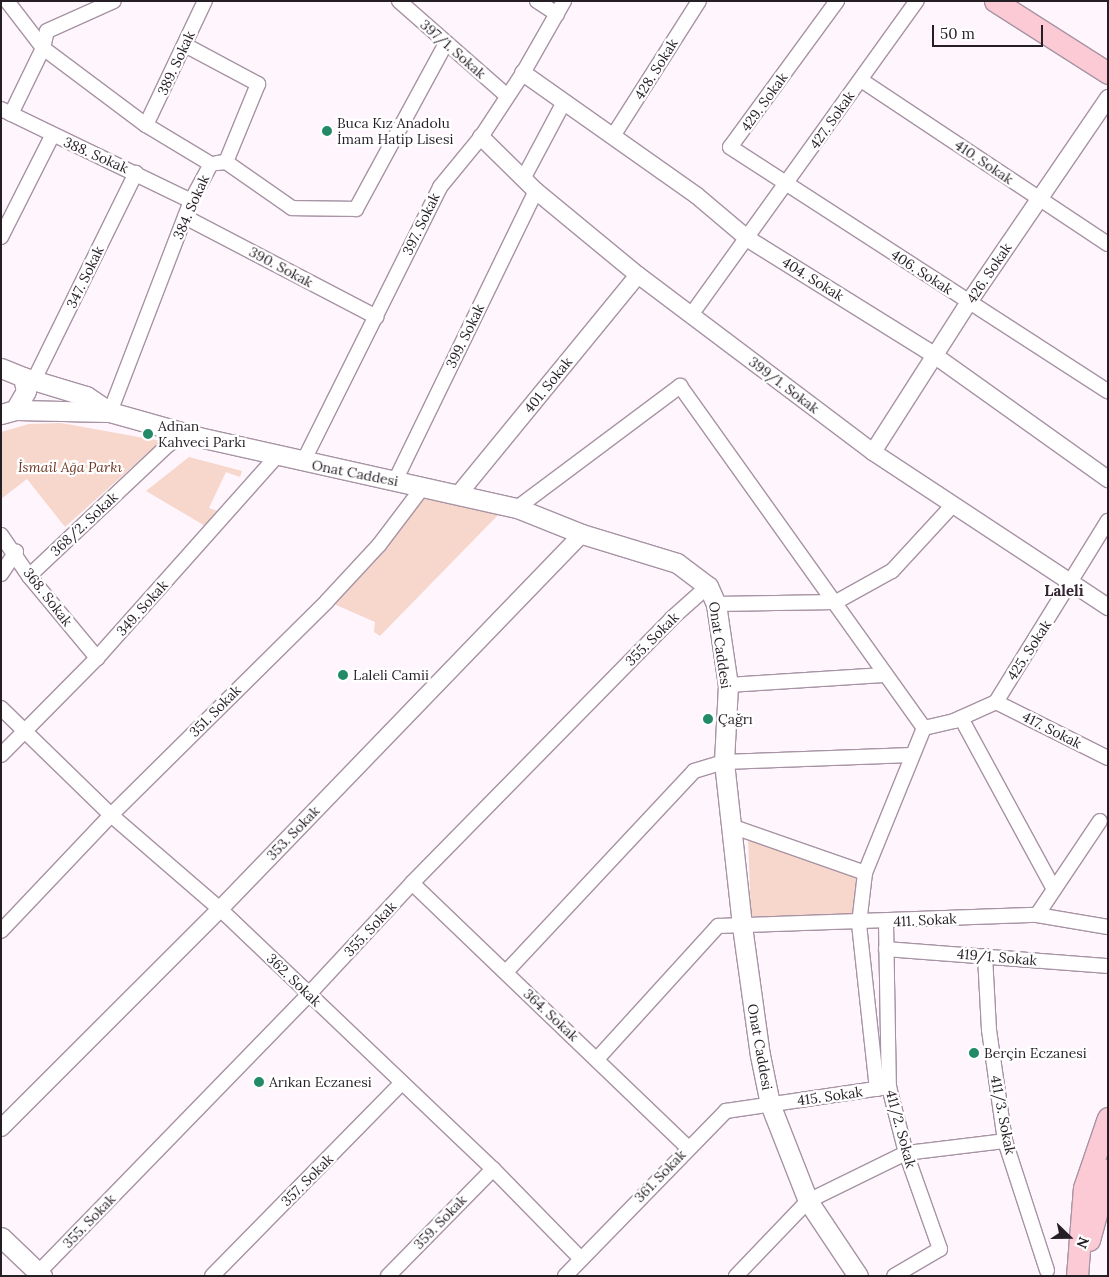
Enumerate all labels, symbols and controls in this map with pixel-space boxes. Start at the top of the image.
scale bar [934,15,1045,47]
street label: 397/1. Sokak [417,16,489,82]
text: 50 m [940,24,975,43]
street label: 389. Sokak [154,28,198,98]
street label: 428. Sokak [631,36,681,102]
street label: 429. Sokak [737,69,791,135]
street label: 427. Sokak [806,88,858,152]
place label: Buca Kız Anadolu İmam Hatip Lisesi [337,115,453,148]
marker: Buca Kız Anadolu İmam Hatip Lisesi [321,125,333,137]
street label: 388. Sokak [61,133,131,177]
street label: 410. Sokak [952,136,1016,188]
street label: 384. Sokak [169,172,213,242]
street label: 397. Sokak [399,190,443,258]
street label: 426. Sokak [963,240,1015,306]
street label: 347. Sokak [63,243,107,311]
street label: 390. Sokak [246,243,316,291]
street label: 406. Sokak [888,246,956,298]
street label: 404. Sokak [779,253,847,305]
street label: 399. Sokak [442,301,488,371]
street label: 399/1. Sokak [746,353,822,417]
street label: 401. Sokak [520,354,576,416]
place label: Adnan Kahveci Parkı [158,418,246,451]
marker: Adnan Kahveci Parkı [142,428,154,440]
street label: Onat Caddesi [310,456,400,490]
park label: İsmail Ağa Parkı [18,459,122,475]
street label: 368/2. Sokak [47,489,121,559]
street label: 368. Sokak [20,565,76,629]
street label: 349. Sokak [113,577,171,639]
district label: Laleli [1044,582,1084,600]
street label: Onat Caddesi [706,600,734,690]
street label: 355. Sokak [622,609,682,669]
street label: 425. Sokak [1003,617,1055,683]
place label: Laleli Camii [353,667,429,683]
marker: Laleli Camii [337,669,349,681]
street label: 351. Sokak [186,682,244,740]
street label: 417. Sokak [1020,708,1084,752]
place label: Çağrı [718,711,753,727]
marker: Çağrı [702,713,714,725]
street label: 353. Sokak [263,802,323,864]
street label: 355. Sokak [340,898,400,960]
street label: 411. Sokak [893,910,957,930]
street label: 419/1. Sokak [956,945,1038,969]
street label: 362. Sokak [263,950,325,1010]
street label: 364. Sokak [520,985,582,1045]
street label: Onat Caddesi [744,1002,776,1092]
place label: Berçin Eczanesi [984,1045,1087,1061]
marker: Berçin Eczanesi [968,1047,980,1059]
place label: Arıkan Eczanesi [269,1074,372,1090]
street label: 411/3. Sokak [987,1074,1019,1156]
marker: Arıkan Eczanesi [253,1076,265,1088]
street label: 415. Sokak [796,1083,864,1109]
street label: 411/2. Sokak [883,1088,919,1170]
street label: 361. Sokak [631,1146,689,1206]
street label: 357. Sokak [277,1150,337,1210]
street label: 355. Sokak [59,1191,119,1251]
street label: 359. Sokak [410,1191,470,1253]
north arrow [1044,1212,1094,1262]
text: N [1073,1234,1093,1251]

